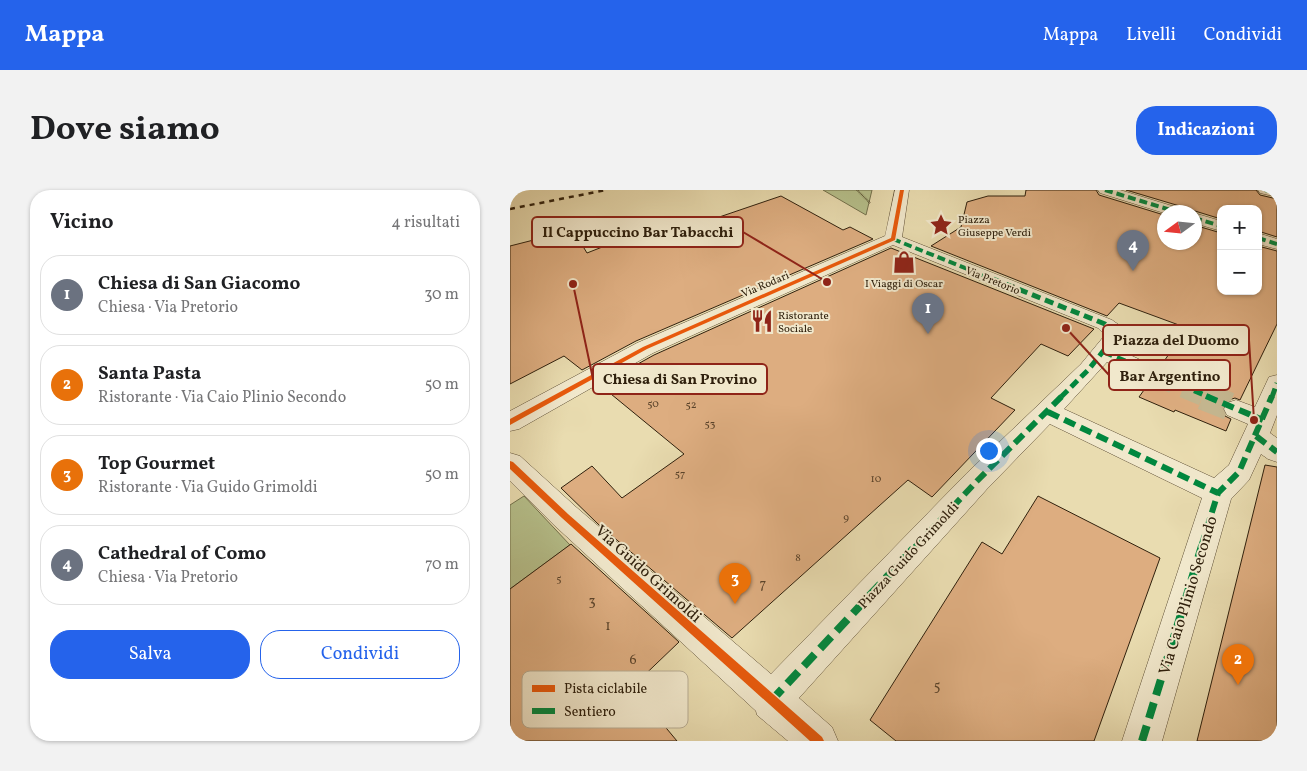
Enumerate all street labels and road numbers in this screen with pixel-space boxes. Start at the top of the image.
street label: Via Pretorio [963,264,1022,299]
street label: Via Rodari [739,269,792,302]
street label: Piazza Guido Grimoldi [854,498,964,614]
street label: Via Caio Plinio Secondo [1154,513,1224,678]
street label: Via Guido Grimoldi [589,521,706,629]

